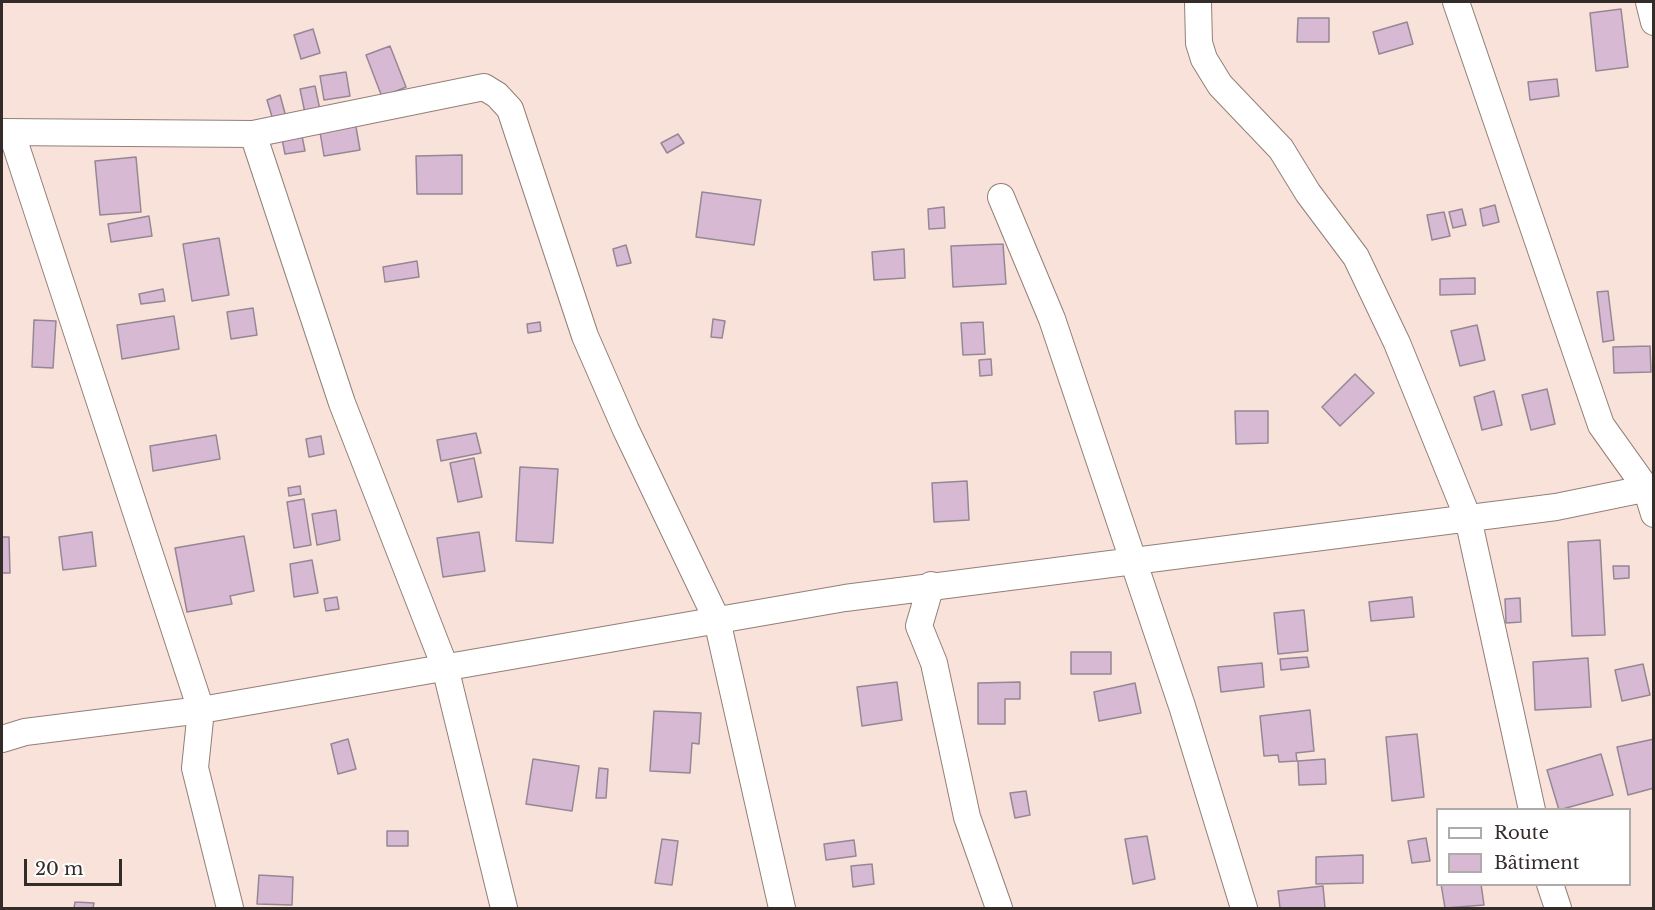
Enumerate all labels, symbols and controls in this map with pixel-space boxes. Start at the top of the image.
legend [1436,808,1631,886]
text: Route [1494,822,1549,844]
scale bar [27,847,124,885]
text: Bâtiment [1494,852,1580,874]
text: 20 m [35,858,83,880]

